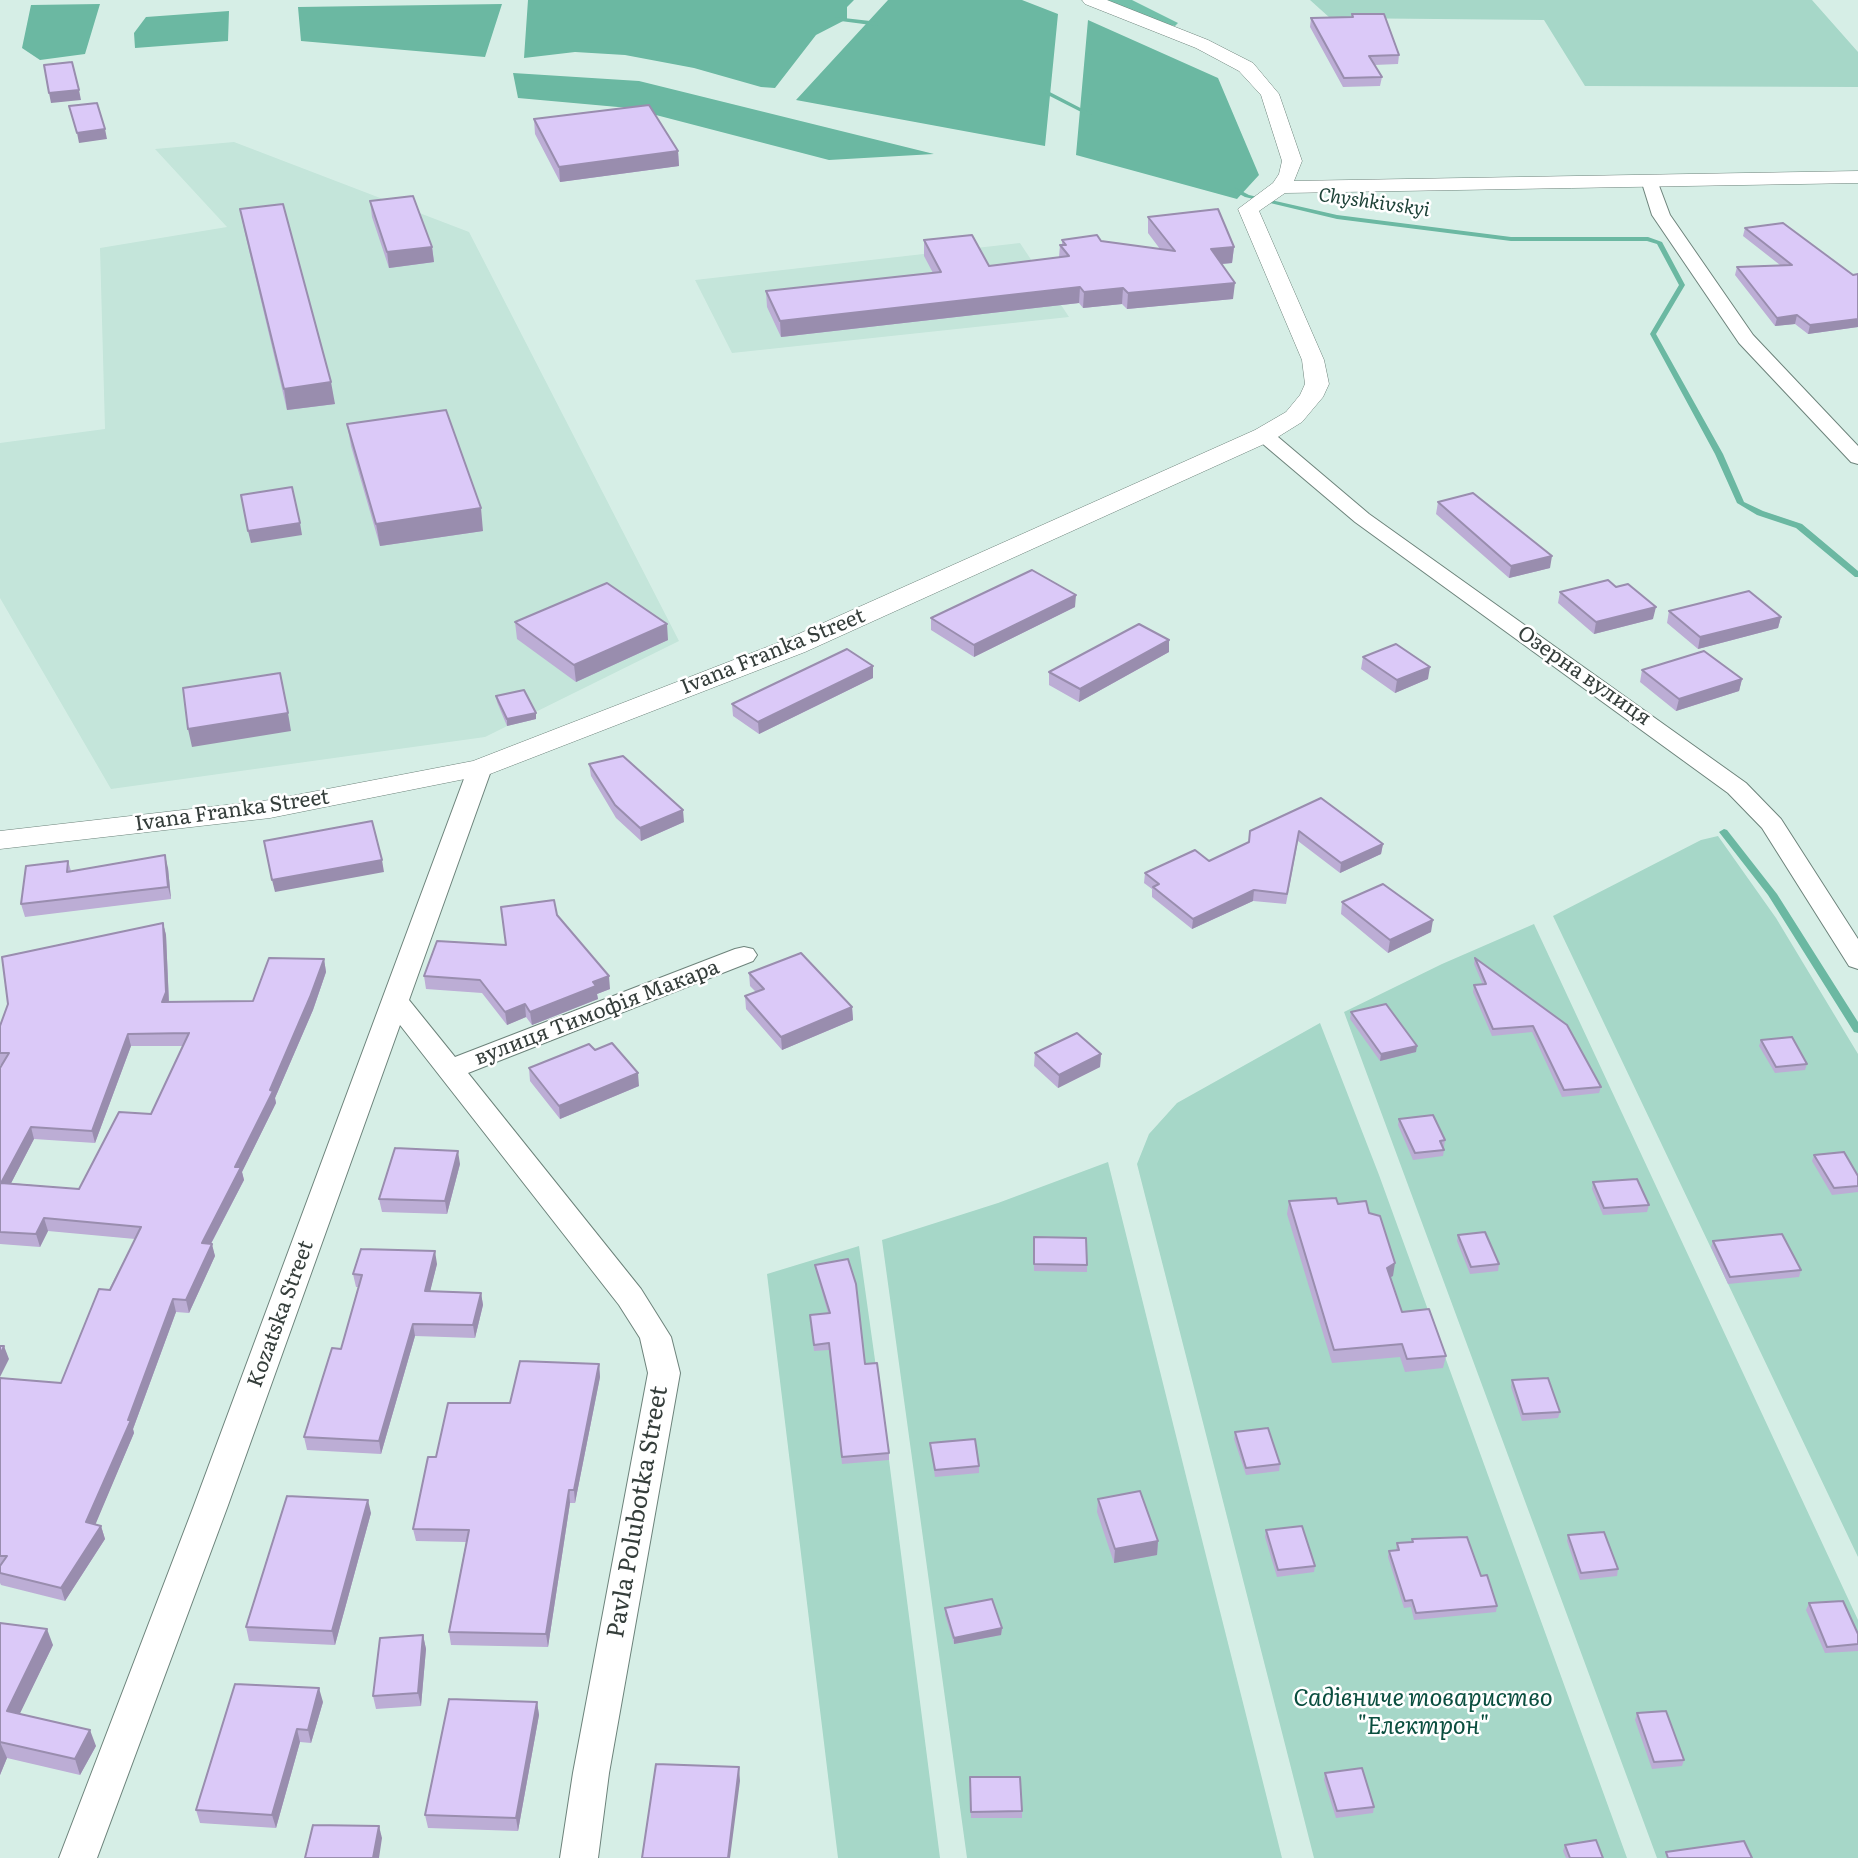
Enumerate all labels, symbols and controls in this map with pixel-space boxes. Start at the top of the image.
water label: Chyshkivskyi [1317,184,1431,222]
street label: Ivana Franka Street [677,604,869,700]
street label: Озерна вулиця [1512,621,1656,731]
street label: Ivana Franka Street [133,785,331,837]
street label: вулиця Тимофія Макара [471,955,723,1071]
street label: Kozatska Street [243,1237,319,1391]
street label: Pavla Polubotka Street [602,1384,674,1640]
park label: Садівниче товариство "Електрон" [1293,1685,1553,1741]

